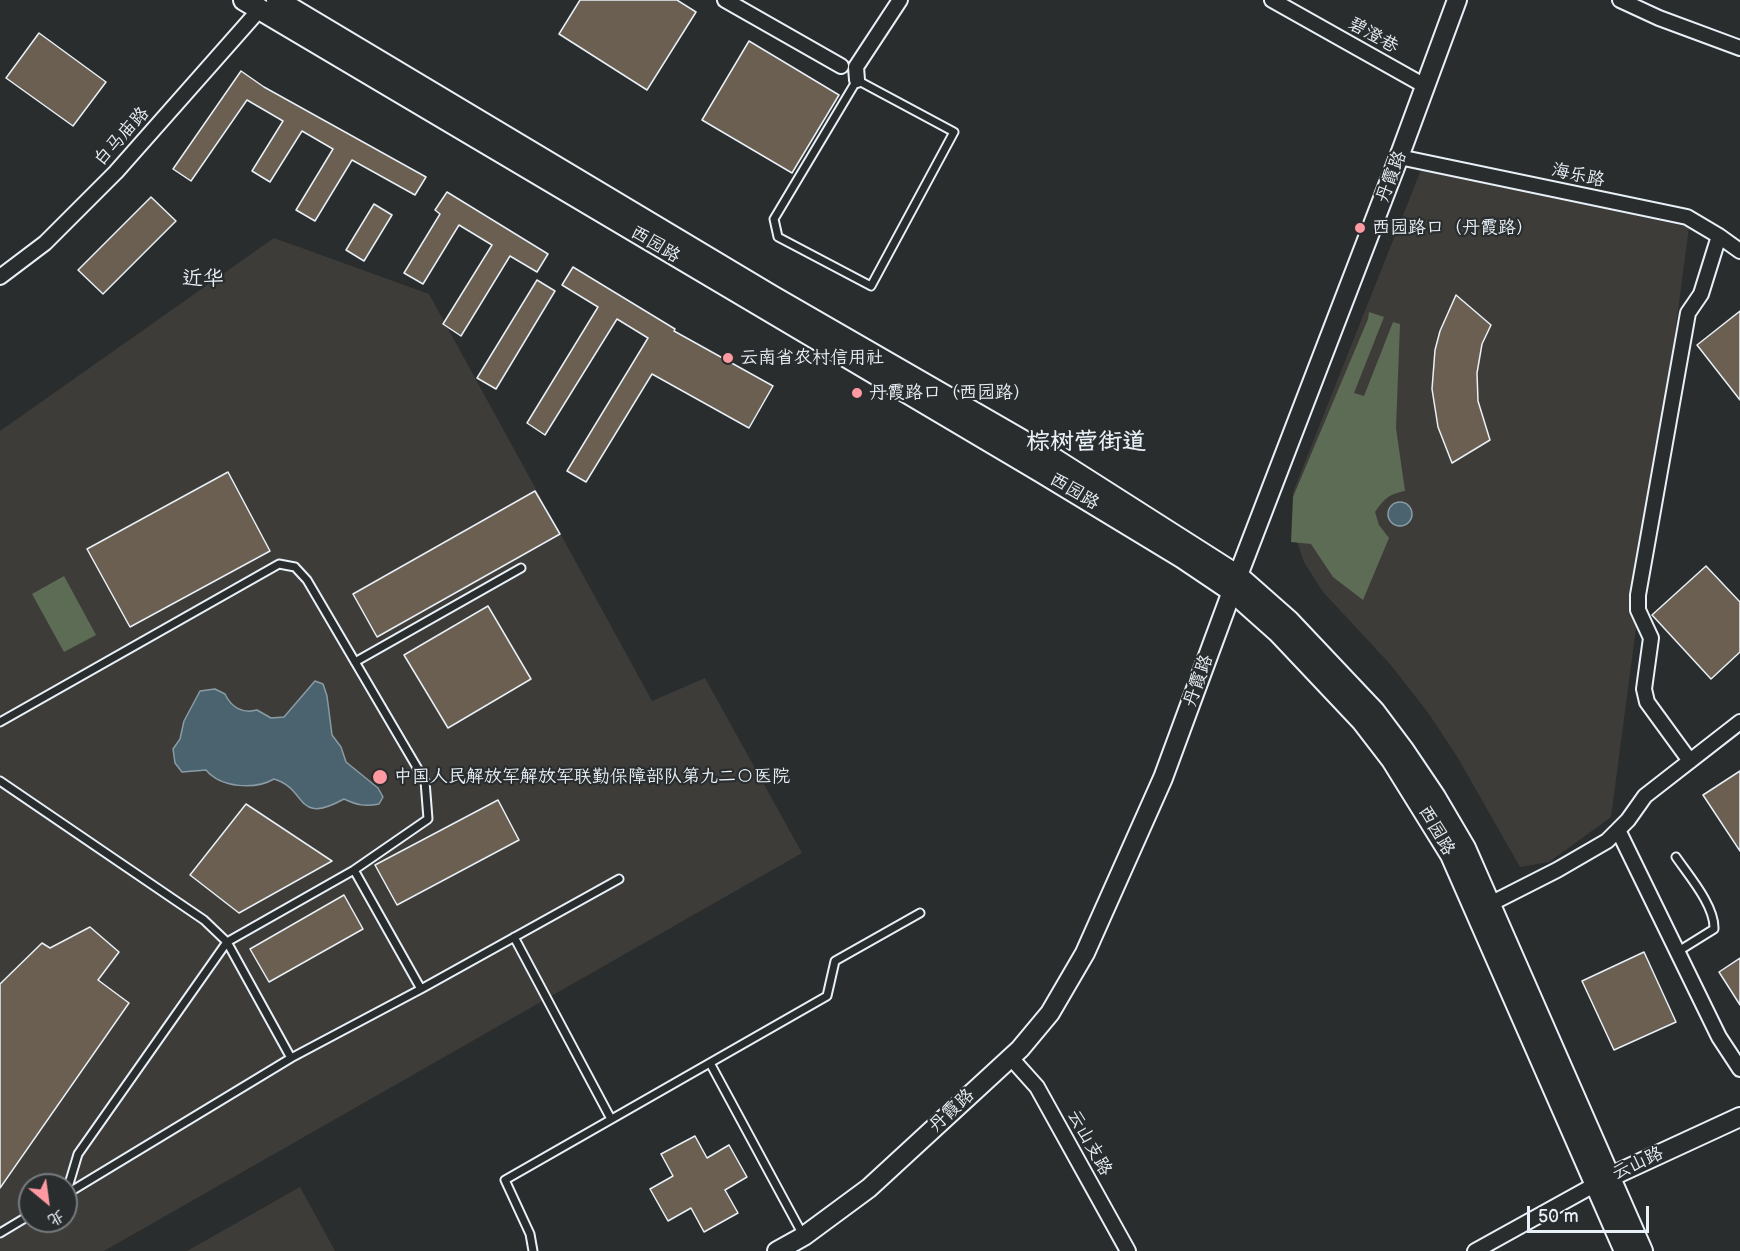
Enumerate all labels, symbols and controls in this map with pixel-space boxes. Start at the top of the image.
street label: 碧澄巷 [1344,13,1402,59]
street label: 白马庙路 [90,103,154,171]
street label: 丹霞路 [1372,148,1412,206]
street label: 海乐路 [1549,160,1607,192]
place label: 西园路口（丹霞路） [1372,217,1534,239]
marker: 西园路口（丹霞路） [1353,221,1367,235]
street label: 西园路 [626,222,684,268]
district label: 近华 [182,267,224,293]
place label: 云南省农村信用社 [740,347,884,369]
marker: 云南省农村信用社 [721,351,735,365]
place label: 丹霞路口（西园路） [869,382,1031,404]
marker: 丹霞路口（西园路） [850,386,864,400]
district label: 棕树营街道 [1026,429,1146,457]
street label: 西园路 [1045,469,1103,515]
street label: 丹霞路 [1180,652,1218,710]
place label: 中国人民解放军解放军联勤保障部队第九二〇医院 [394,766,790,788]
marker: 中国人民解放军解放军联勤保障部队第九二〇医院 [371,768,389,786]
street label: 西园路 [1413,802,1459,860]
street label: 丹霞路 [925,1085,979,1137]
street label: 云山支路 [1062,1106,1116,1180]
street label: 云山路 [1609,1143,1667,1185]
north arrow [18,1173,78,1233]
scale bar [1530,1194,1652,1232]
text: 北 [44,1205,68,1230]
text: 50 m [1538,1206,1579,1227]

